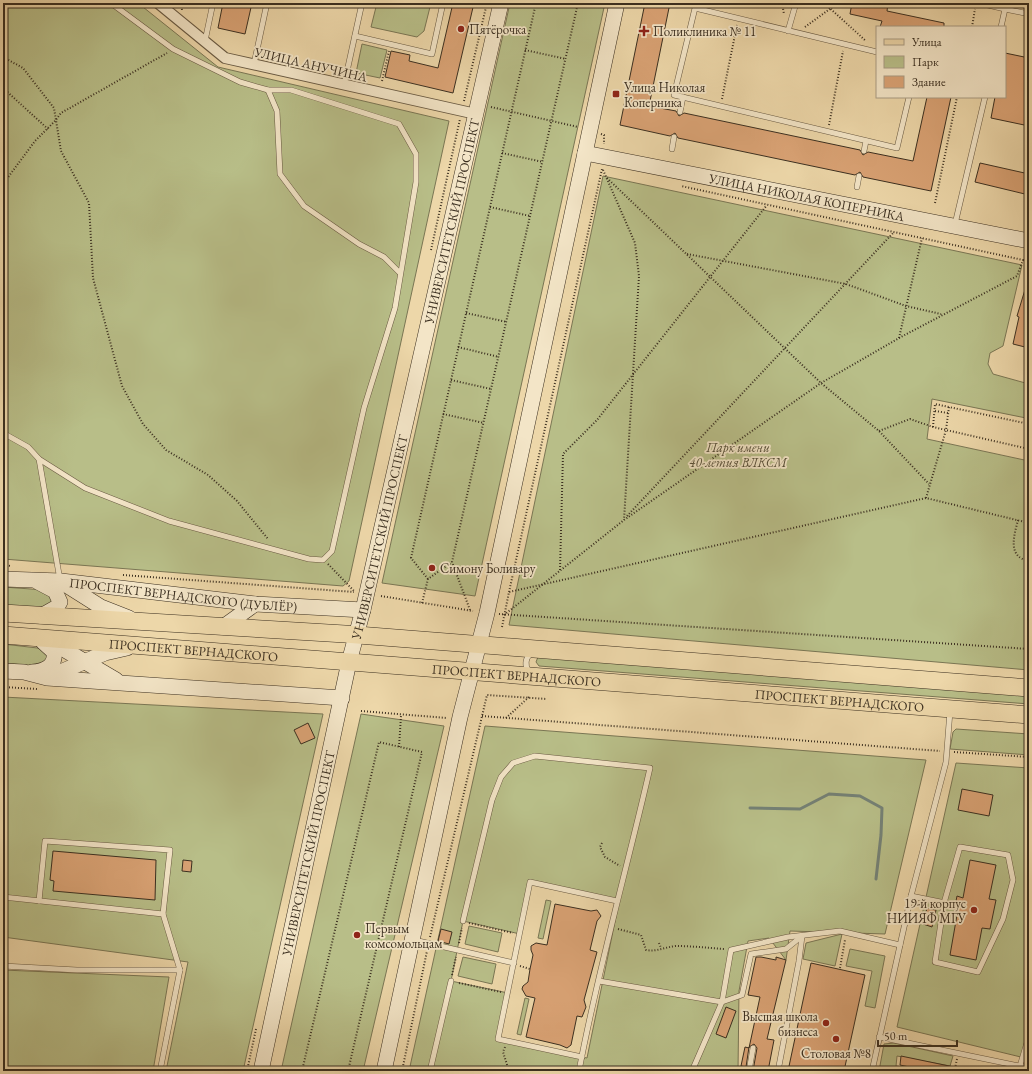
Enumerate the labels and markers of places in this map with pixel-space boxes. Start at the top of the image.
place label: Пятёрочка [469,21,527,38]
place label: Поликлиника № 11 [653,23,756,40]
marker: Пятёрочка [456,24,466,34]
marker: Поликлиника № 11 [638,25,650,37]
place label: Улица Николая Коперника [623,79,705,111]
marker: Улица Николая Коперника [611,89,621,99]
place label: Симону Боливару [440,560,536,577]
marker: Симону Боливару [427,563,437,573]
place label: 19-й корпус НИИЯФ МГУ [887,895,967,927]
marker: 19-й корпус НИИЯФ МГУ [969,905,979,915]
place label: Первым комсомольцам [365,920,442,952]
marker: Первым комсомольцам [352,930,362,940]
place label: Высшая школа бизнеса [742,1008,819,1040]
marker: Высшая школа бизнеса [821,1018,831,1028]
marker: Столовая №8 [831,1034,841,1044]
place label: Столовая №8 [801,1045,871,1062]

